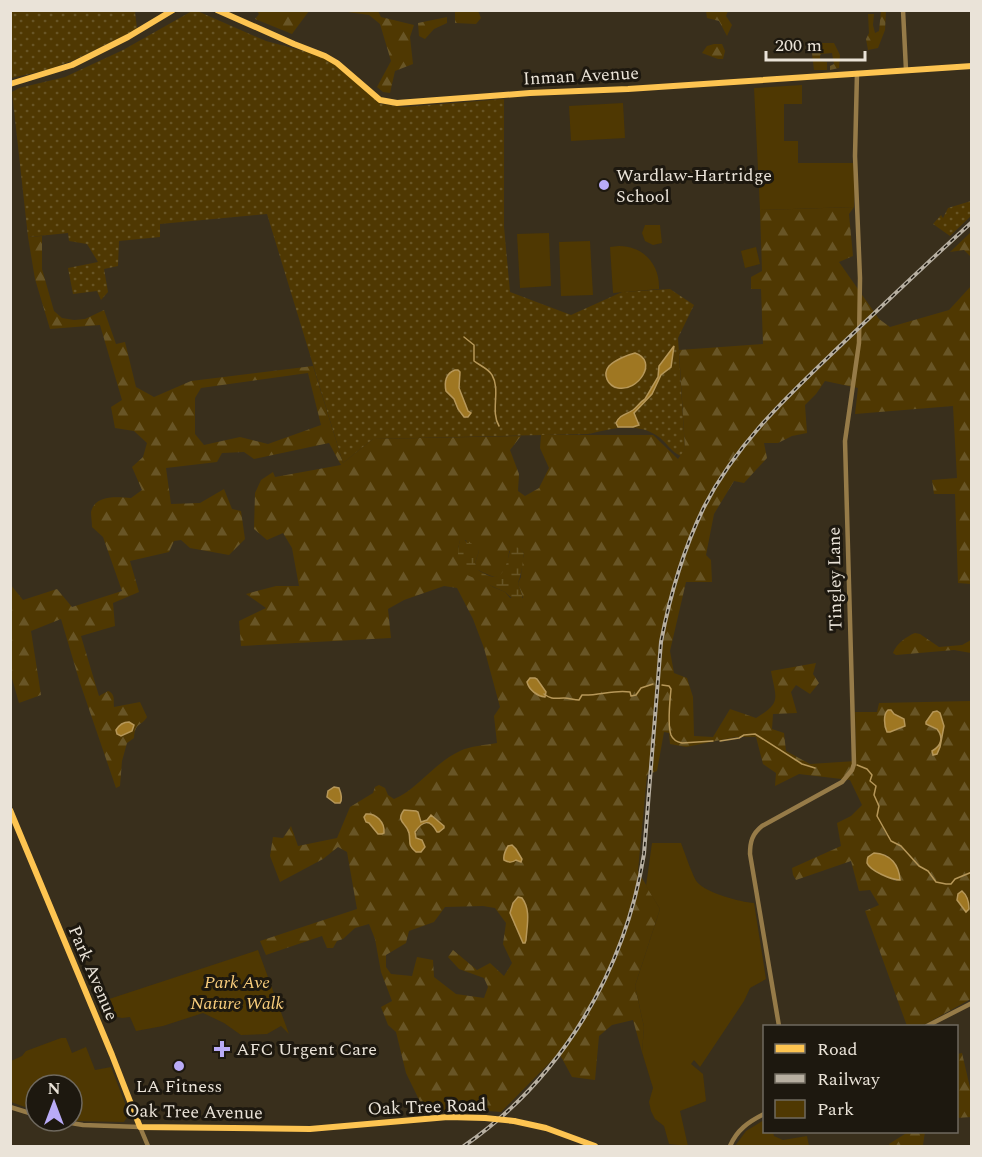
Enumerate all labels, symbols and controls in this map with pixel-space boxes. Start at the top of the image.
scale bar [766,24,865,62]
text: 200 m [775,32,822,59]
street label: Inman Avenue [522,59,640,93]
place label: Wardlaw-Hartridge School [616,162,772,210]
marker: Wardlaw-Hartridge School [597,178,611,192]
street label: Tingley Lane [821,527,849,631]
street label: Park Avenue [61,921,125,1025]
park label: Park Ave Nature Walk [190,969,284,1017]
legend [763,1025,958,1133]
place label: AFC Urgent Care [236,1036,377,1063]
text: Road [817,1036,858,1063]
marker: AFC Urgent Care [213,1040,231,1058]
marker: LA Fitness [172,1059,186,1073]
text: Railway [817,1066,881,1093]
north arrow [24,1073,84,1133]
place label: LA Fitness [136,1073,222,1100]
text: N [47,1077,61,1101]
street label: Oak Tree Road [367,1091,487,1123]
text: Park [817,1096,854,1123]
street label: Oak Tree Avenue [125,1097,263,1127]

